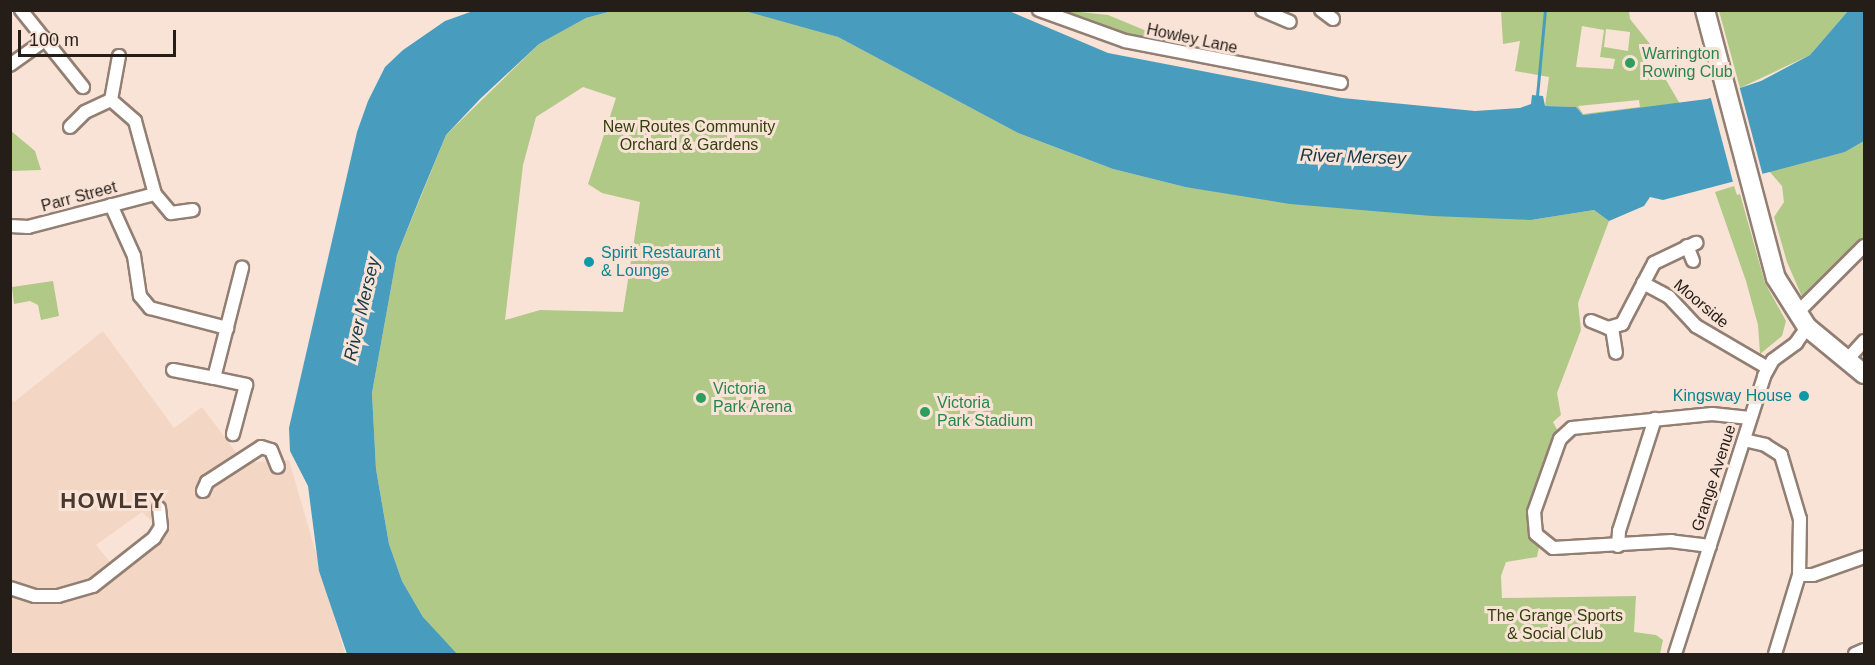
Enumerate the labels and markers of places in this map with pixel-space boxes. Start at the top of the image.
place label: Warrington Rowing Club [1642,44,1733,82]
marker: Warrington Rowing Club [1623,56,1637,70]
place label: Spirit Restaurant & Lounge [601,243,720,281]
marker: Spirit Restaurant & Lounge [582,255,596,269]
place label: Victoria Park Arena [713,379,793,417]
place label: Kingsway House [1673,386,1792,406]
marker: Kingsway House [1797,389,1811,403]
marker: Victoria Park Arena [694,391,708,405]
place label: Victoria Park Stadium [937,393,1033,431]
marker: Victoria Park Stadium [918,405,932,419]

